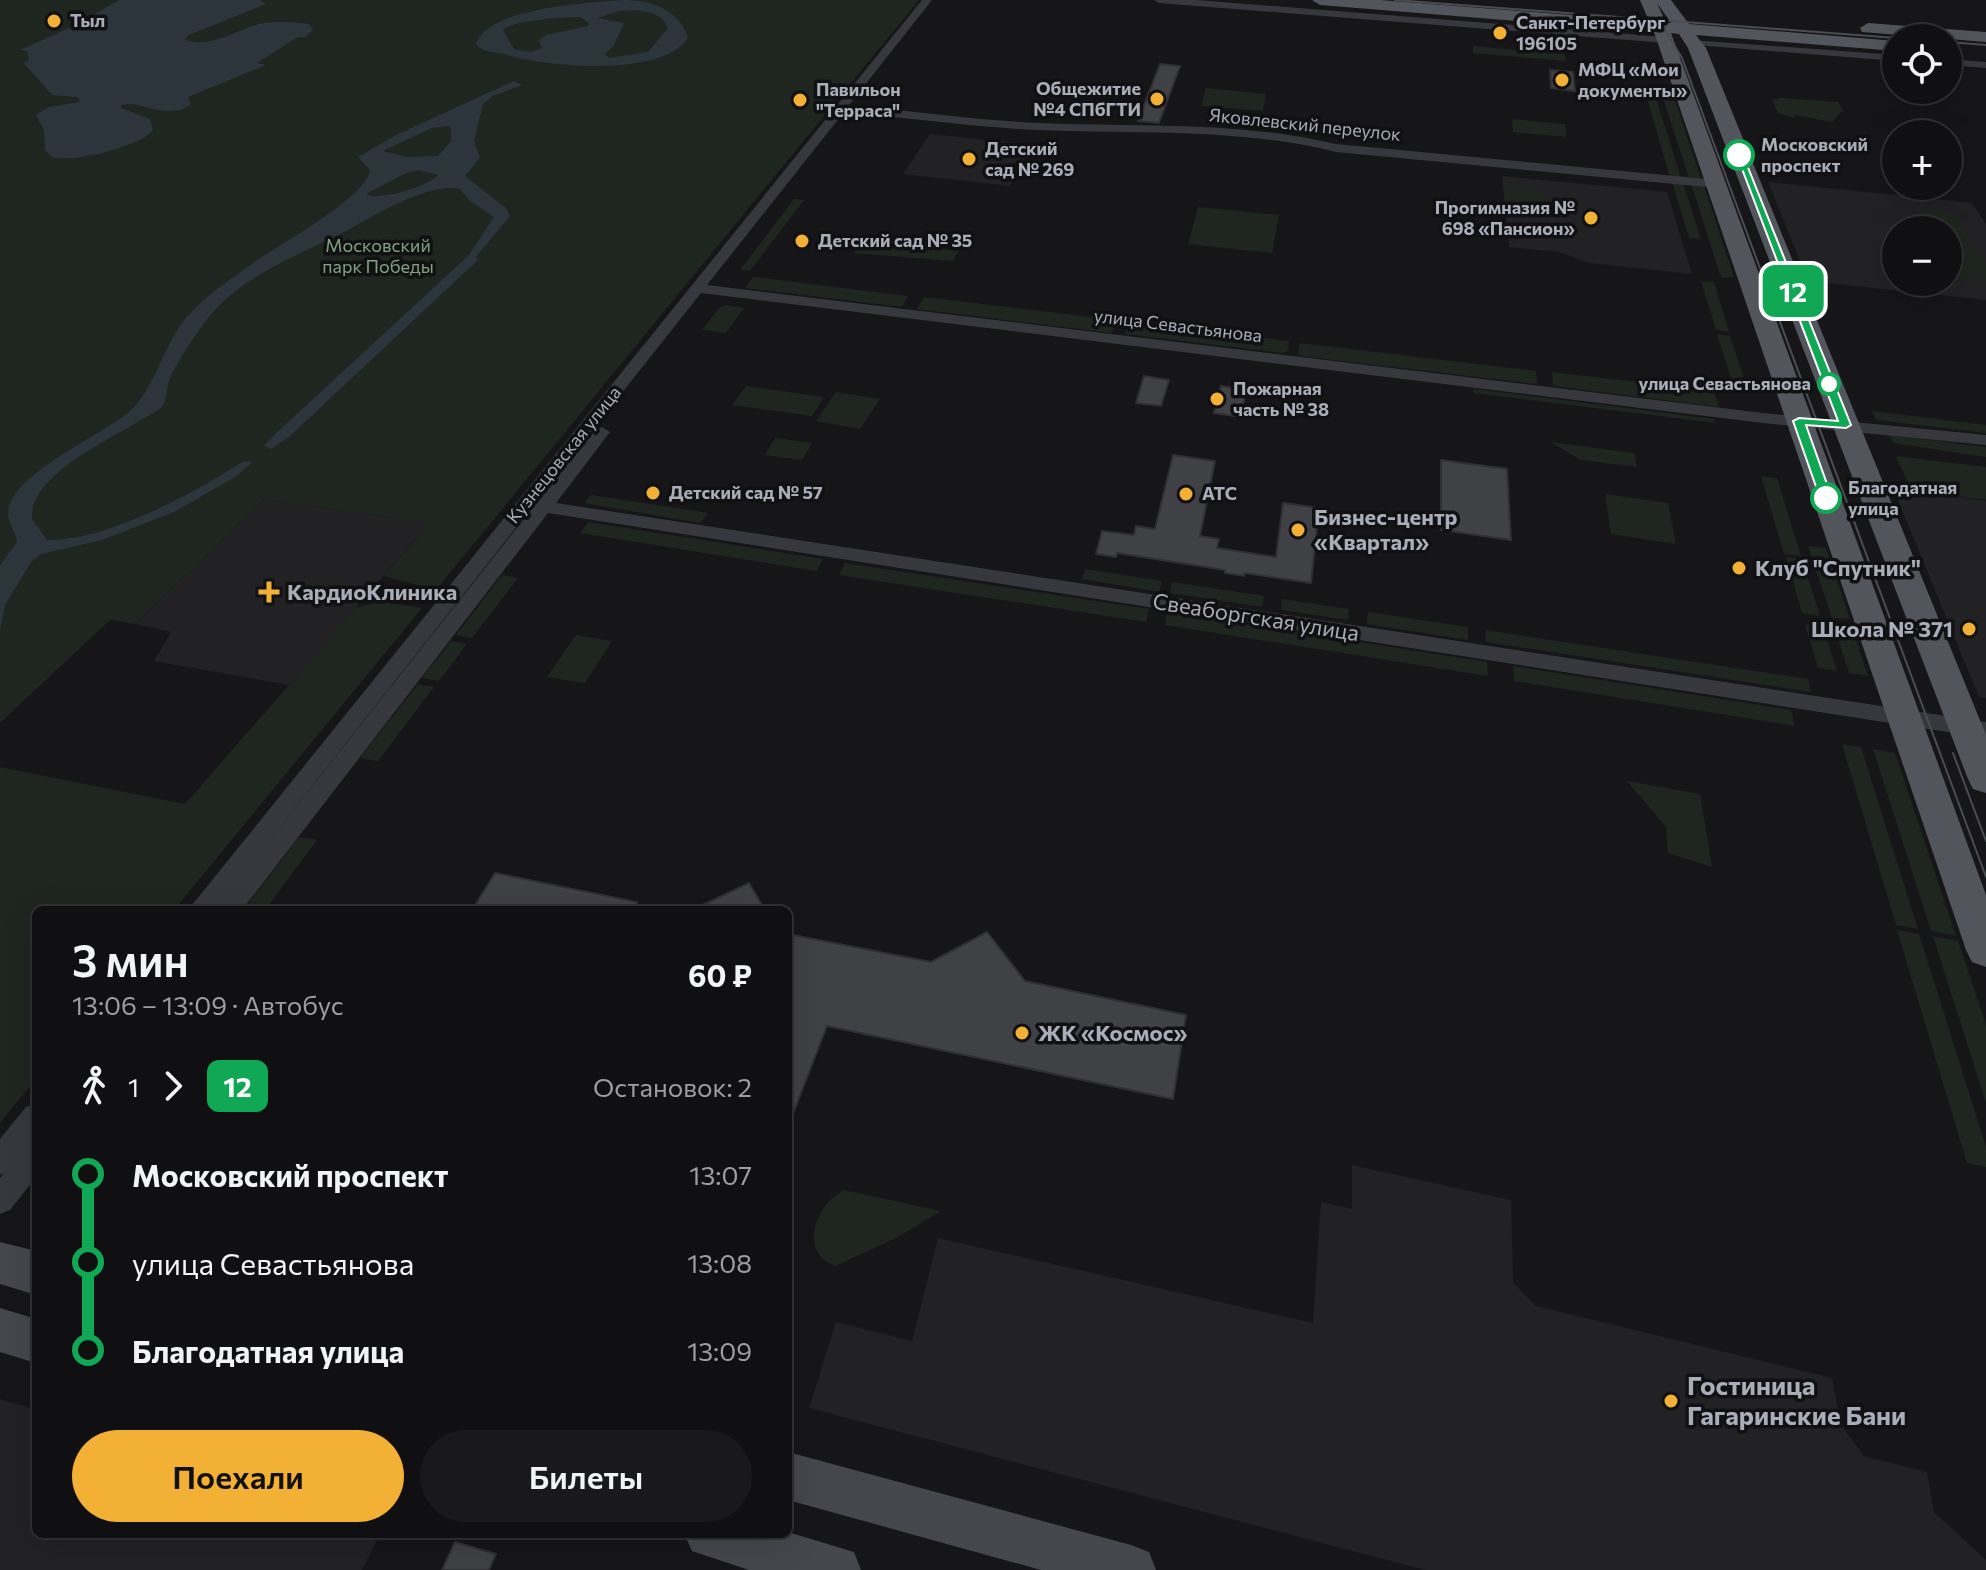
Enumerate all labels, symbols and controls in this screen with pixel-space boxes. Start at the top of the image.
place label: Тыл [70,9,105,31]
place label: Санкт-Петербург 196105 [1516,11,1665,54]
marker: Тыл [45,12,63,30]
marker: Санкт-Петербург 196105 [1491,24,1509,42]
map controls [1882,24,1962,296]
button: locate [1882,24,1962,104]
place label: МФЦ «Мои документы» [1578,58,1688,101]
marker: МФЦ «Мои документы» [1553,71,1571,89]
place label: Общежитие №4 СПбГТИ [1033,77,1141,120]
place label: Павильон "Терраса" [816,78,901,121]
marker: Общежитие №4 СПбГТИ [1148,90,1166,108]
marker: Павильон "Терраса" [791,91,809,109]
street label: Яковлевский переулок [1208,103,1402,145]
button: + [1882,120,1962,200]
place label: Московский проспект [1761,133,1868,176]
place label: Детский сад № 269 [985,137,1074,180]
marker: Московский проспект [1724,140,1754,170]
marker: Детский сад № 269 [960,150,978,168]
place label: Прогимназия № 698 «Пансион» [1435,196,1575,239]
marker: Прогимназия № 698 «Пансион» [1582,209,1600,227]
button: − [1882,216,1962,296]
place label: Детский сад № 35 [818,229,972,251]
marker: Детский сад № 35 [793,232,811,250]
park label: Московский парк Победы [322,234,434,277]
line badge: 12 [1757,265,1829,317]
text: 12 [1779,274,1807,308]
street label: улица Севастьянова [1093,304,1264,346]
place label: улица Севастьянова [1639,372,1811,394]
marker: улица Севастьянова [1818,373,1840,395]
place label: Пожарная часть № 38 [1233,377,1329,420]
street label: Кузнецовская улица [501,381,625,527]
marker: Пожарная часть № 38 [1208,390,1226,408]
place label: Благодатная улица [1848,476,1957,519]
place label: Детский сад № 57 [669,481,823,503]
place label: АТС [1202,482,1237,504]
marker: Благодатная улица [1811,483,1841,513]
marker: Детский сад № 57 [644,484,662,502]
marker: АТС [1177,485,1195,503]
place label: Бизнес-центр «Квартал» [1314,503,1458,555]
marker: Бизнес-центр «Квартал» [1289,521,1307,539]
place label: Клуб "Спутник" [1755,554,1921,581]
marker: Клуб "Спутник" [1730,559,1748,577]
place label: КардиоКлиника [287,578,457,605]
marker: КардиоКлиника [258,581,280,603]
street label: Свеаборгская улица [1151,587,1361,646]
place label: Школа № 371 [1811,615,1953,642]
marker: Школа № 371 [1960,620,1978,638]
text: 3 мин [72,932,189,986]
text: 60 ₽ [688,956,752,993]
text: 13:06 – 13:09 · Автобус [72,989,344,1020]
place label: ЖК «Космос» [1038,1019,1188,1046]
marker: ЖК «Космос» [1013,1024,1031,1042]
icon: walk [72,1064,116,1108]
icon: forward [151,1064,195,1108]
text: 12 [223,1069,252,1103]
text: 1 [128,1071,139,1102]
text: Остановок: 2 [593,1071,752,1102]
text: Московский проспект [132,1156,449,1193]
text: 13:07 [689,1159,752,1190]
text: улица Севастьянова [132,1244,414,1281]
text: 13:08 [687,1247,752,1278]
text: Благодатная улица [132,1332,404,1369]
text: 13:09 [687,1335,752,1366]
place label: Гостиница Гагаринские Бани [1687,1369,1906,1430]
marker: Гостиница Гагаринские Бани [1662,1392,1680,1410]
button: Поехали [72,1430,404,1522]
button: Билеты [420,1430,752,1522]

